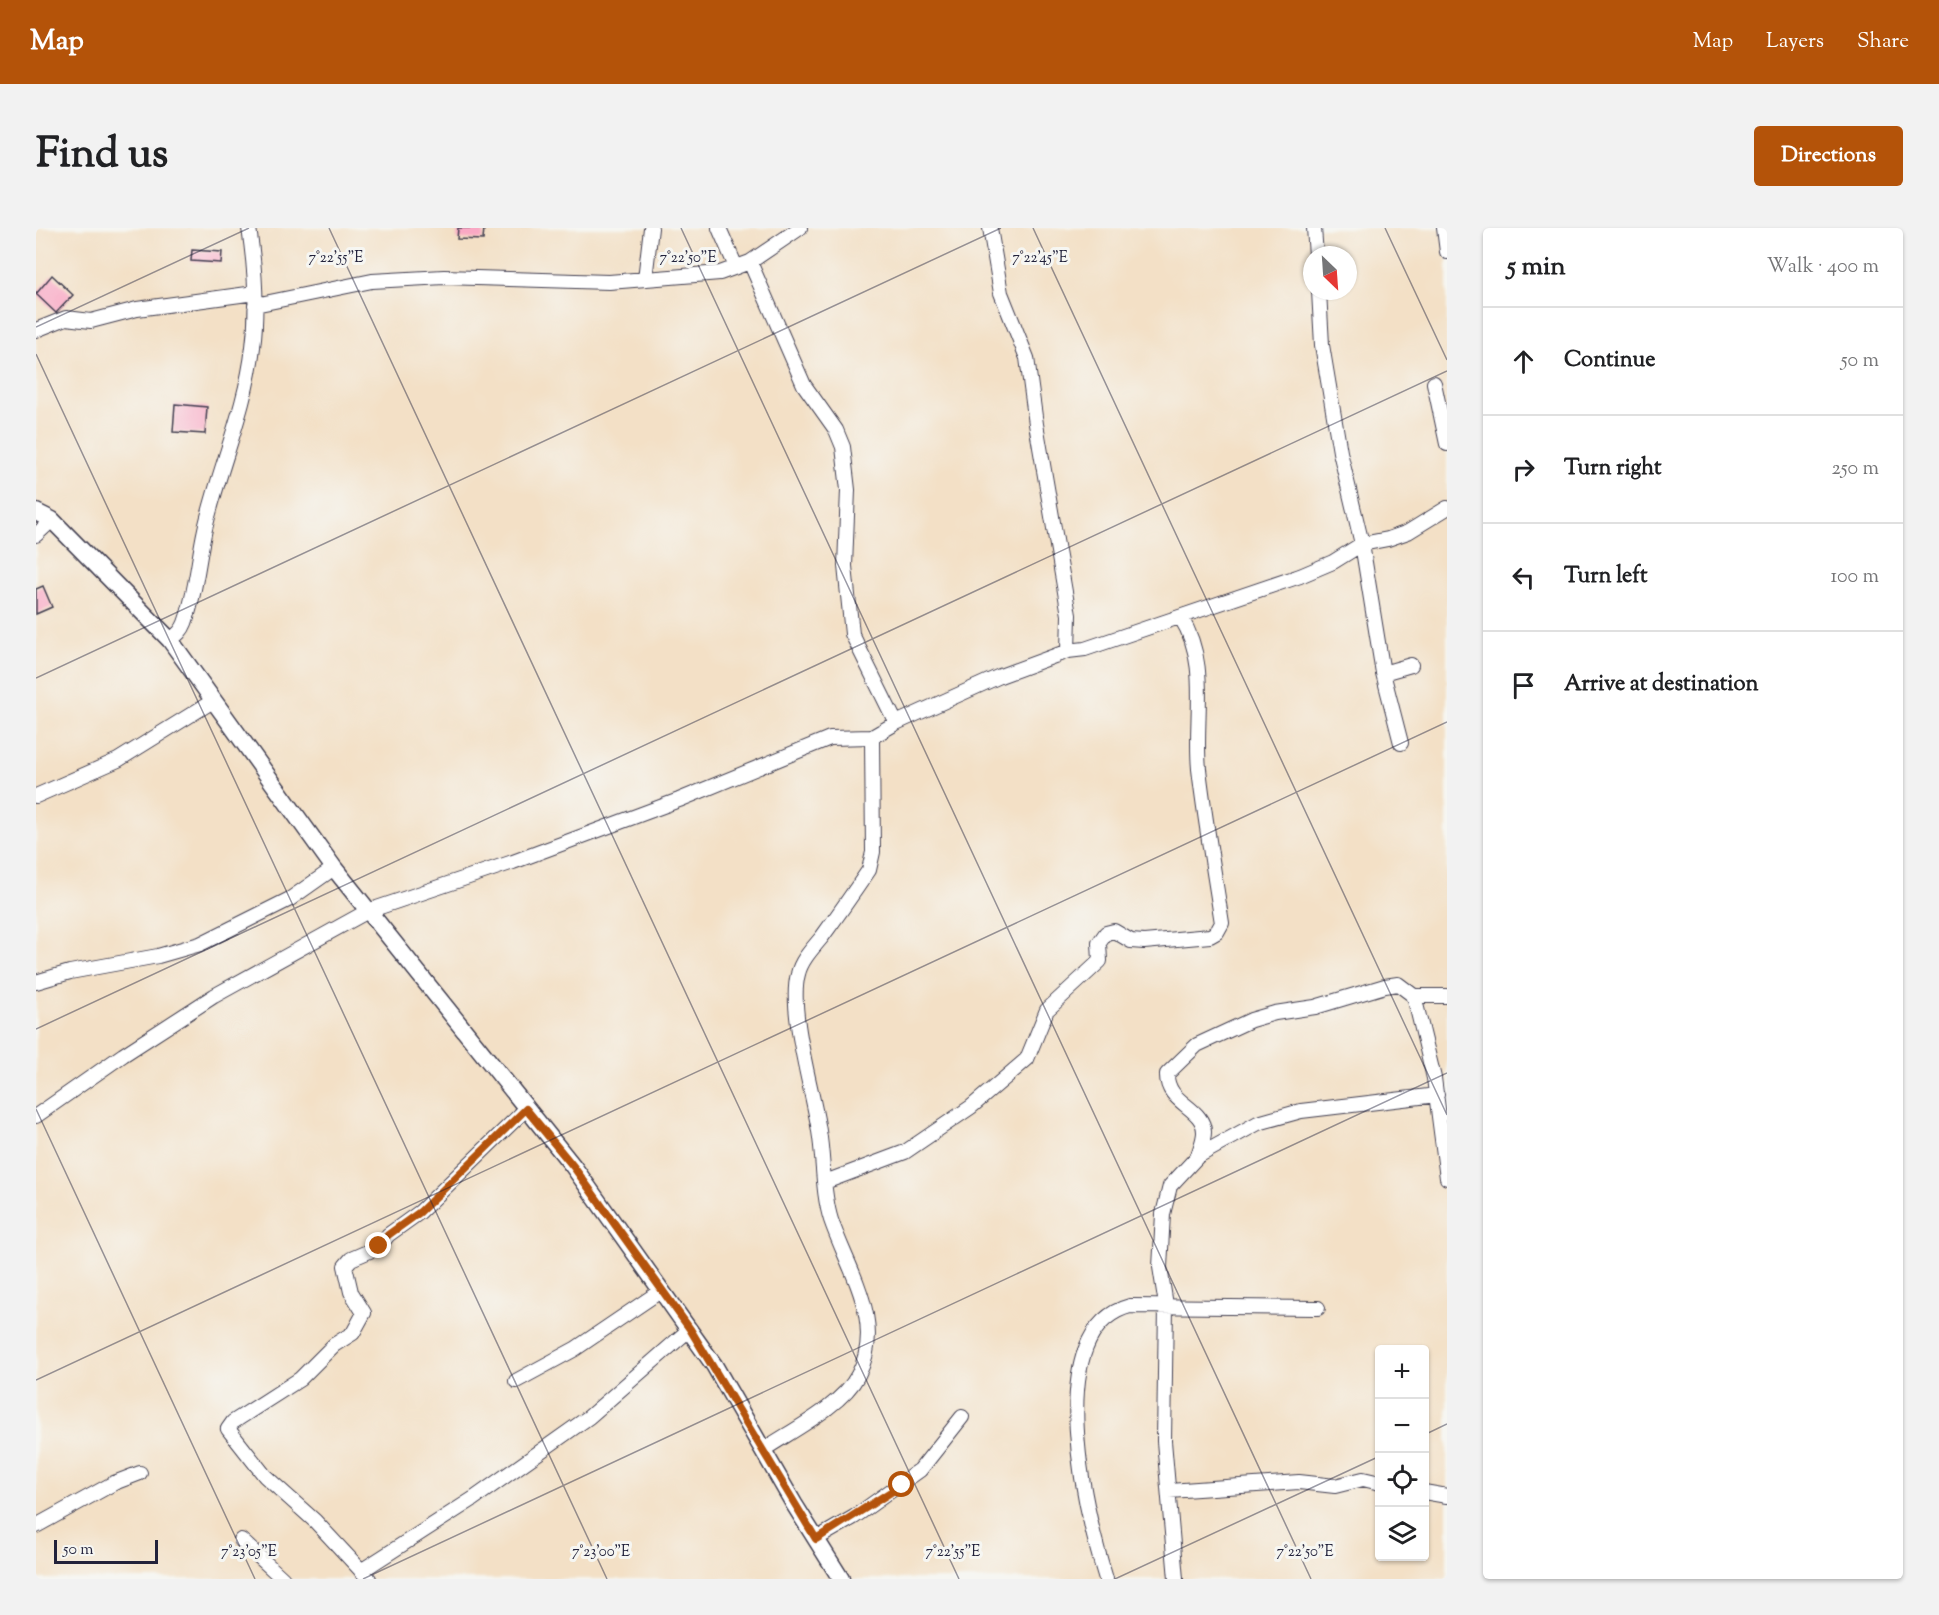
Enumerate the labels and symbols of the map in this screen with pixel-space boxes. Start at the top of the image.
north arrow [1303,246,1357,300]
text: 7°22'55"E [309,248,363,269]
text: 7°22'50"E [659,248,717,269]
text: 7°22'45"E [1012,248,1068,269]
route end [365,1232,391,1258]
route start [888,1471,914,1497]
scale bar [54,1537,158,1564]
text: 7°23'05"E [221,1542,277,1563]
text: 7°23'00"E [572,1542,630,1563]
text: 7°22'55"E [926,1542,980,1563]
text: 7°22'50"E [1276,1542,1334,1563]

